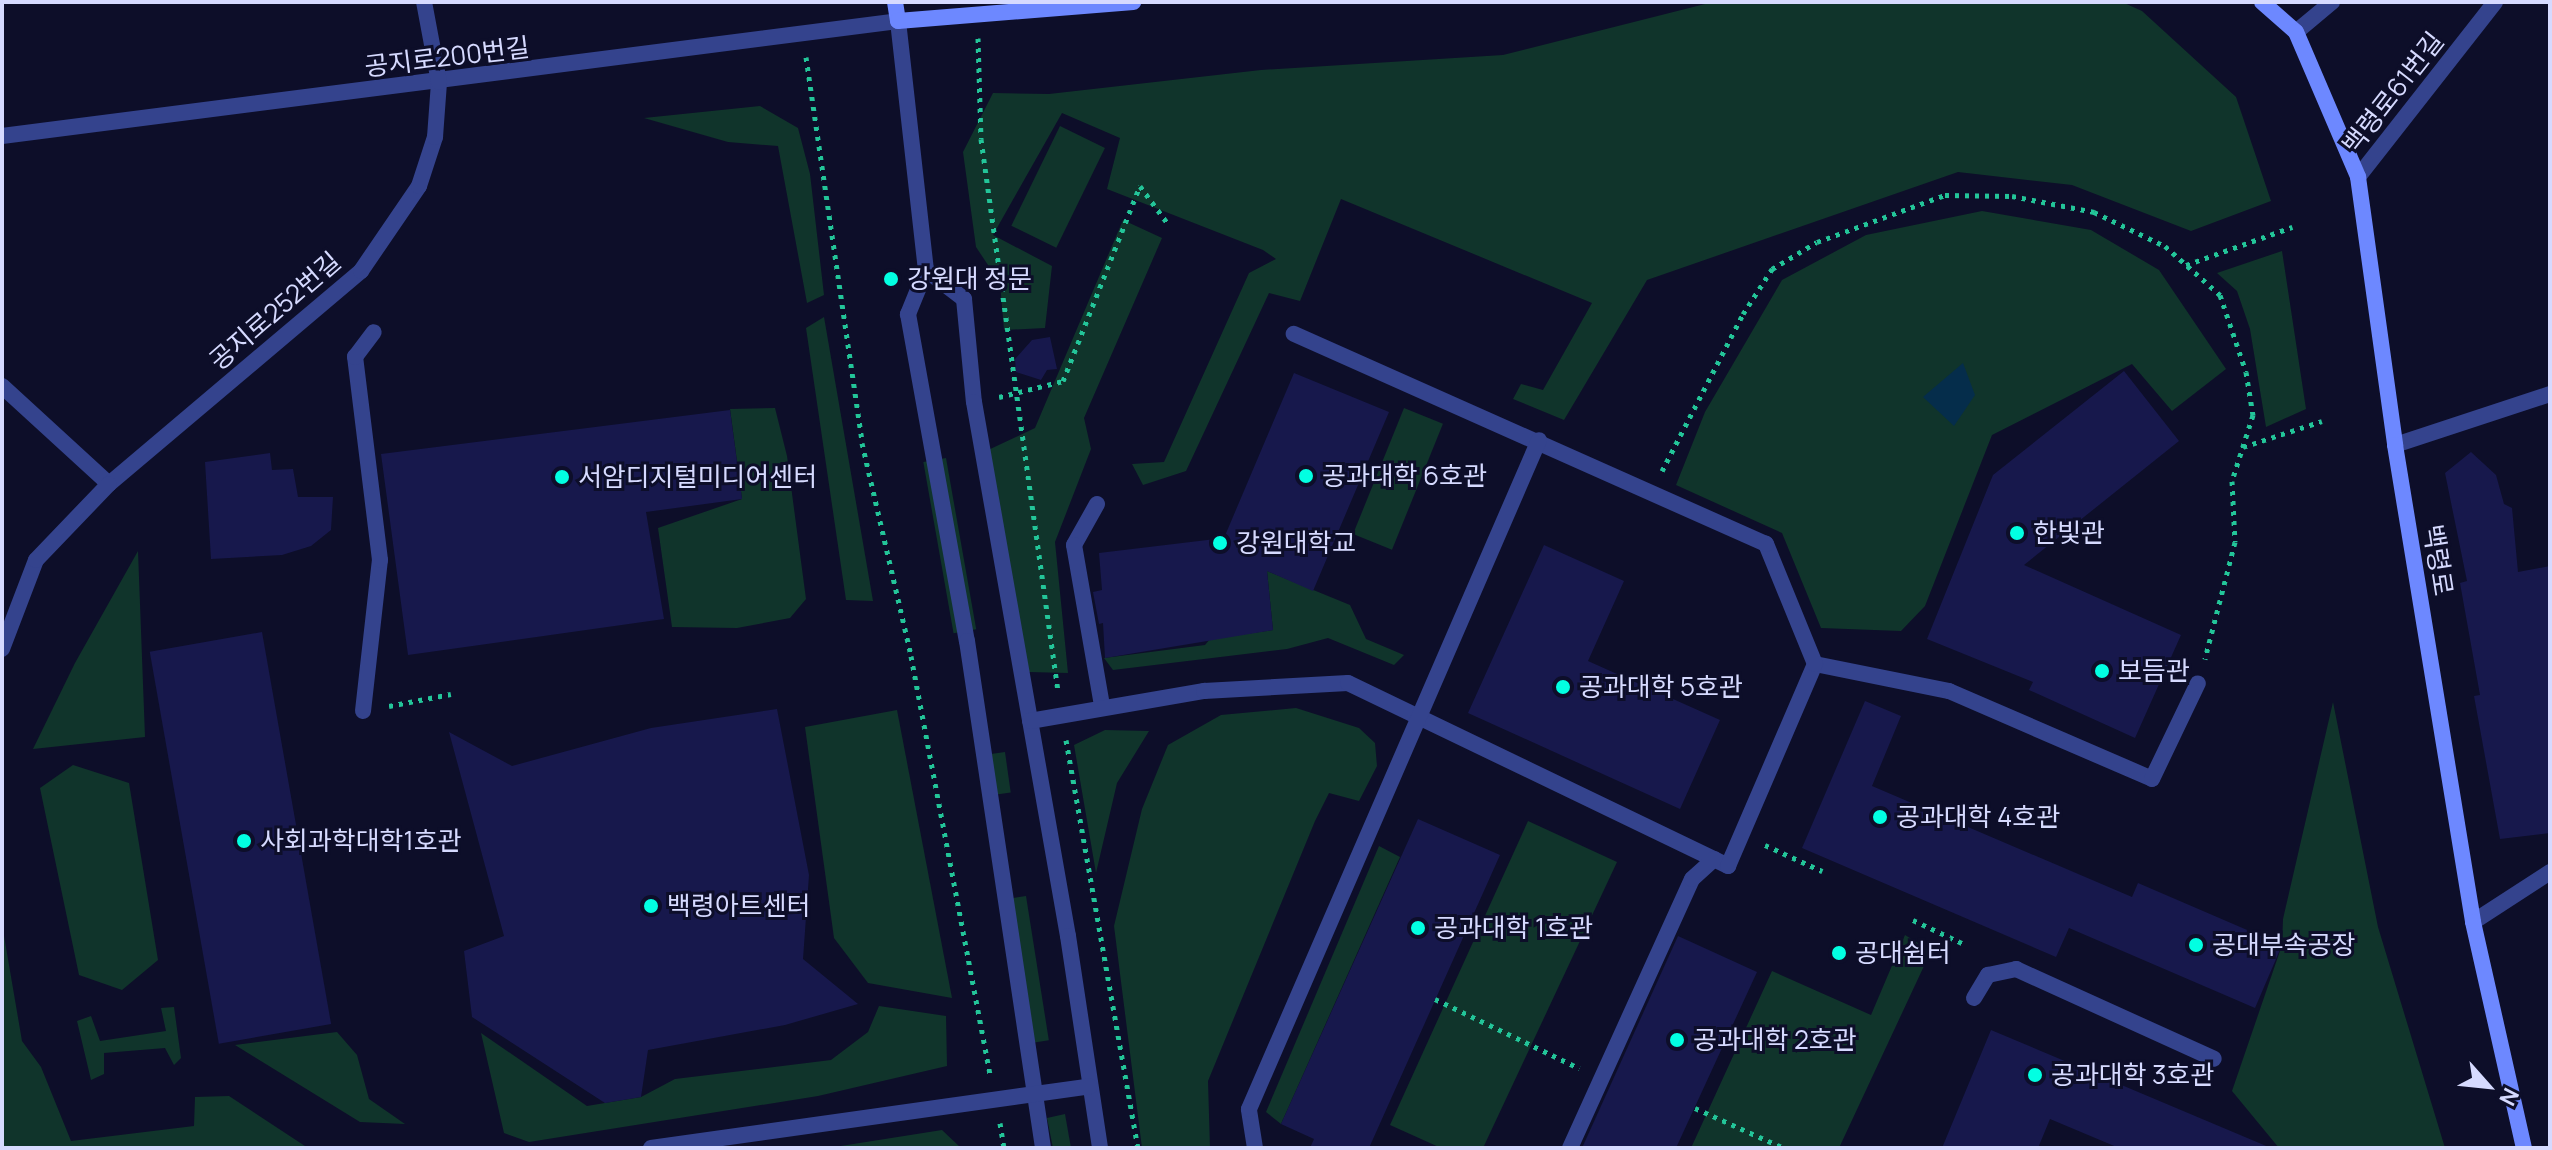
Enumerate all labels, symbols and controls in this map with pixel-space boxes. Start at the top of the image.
street label: 백령로61번길 [2336,26,2450,160]
street label: 공지로200번길 [363,31,531,83]
street label: 공지로252번길 [203,246,347,376]
place label: 강원대 정문 [907,263,1032,295]
marker: 강원대 정문 [882,270,900,288]
place label: 공과대학 6호관 [1322,460,1487,492]
place label: 서암디지털미디어센터 [578,461,817,493]
marker: 공과대학 6호관 [1297,467,1315,485]
marker: 서암디지털미디어센터 [553,468,571,486]
place label: 한빛관 [2033,517,2105,549]
street label: 백령로 [2417,522,2459,598]
marker: 한빛관 [2008,524,2026,542]
place label: 강원대학교 [1236,527,1356,559]
marker: 강원대학교 [1211,534,1229,552]
place label: 보듬관 [2118,655,2190,687]
marker: 보듬관 [2093,662,2111,680]
place label: 공과대학 5호관 [1579,671,1743,703]
marker: 공과대학 5호관 [1554,678,1572,696]
place label: 공과대학 4호관 [1896,801,2060,833]
marker: 공과대학 4호관 [1871,808,1889,826]
place label: 사회과학대학1호관 [260,825,461,857]
marker: 사회과학대학1호관 [235,832,253,850]
place label: 백령아트센터 [667,890,811,922]
marker: 백령아트센터 [642,897,660,915]
place label: 공과대학 1호관 [1434,912,1593,944]
marker: 공과대학 1호관 [1409,919,1427,937]
place label: 공대부속공장 [2212,929,2356,961]
marker: 공대부속공장 [2187,936,2205,954]
place label: 공대쉼터 [1855,937,1951,969]
marker: 공대쉼터 [1830,944,1848,962]
place label: 공과대학 2호관 [1693,1024,1857,1056]
marker: 공과대학 2호관 [1668,1031,1686,1049]
north arrow [2448,1046,2528,1126]
place label: 공과대학 3호관 [2051,1059,2214,1091]
marker: 공과대학 3호관 [2026,1066,2044,1084]
text: N [2492,1083,2526,1111]

